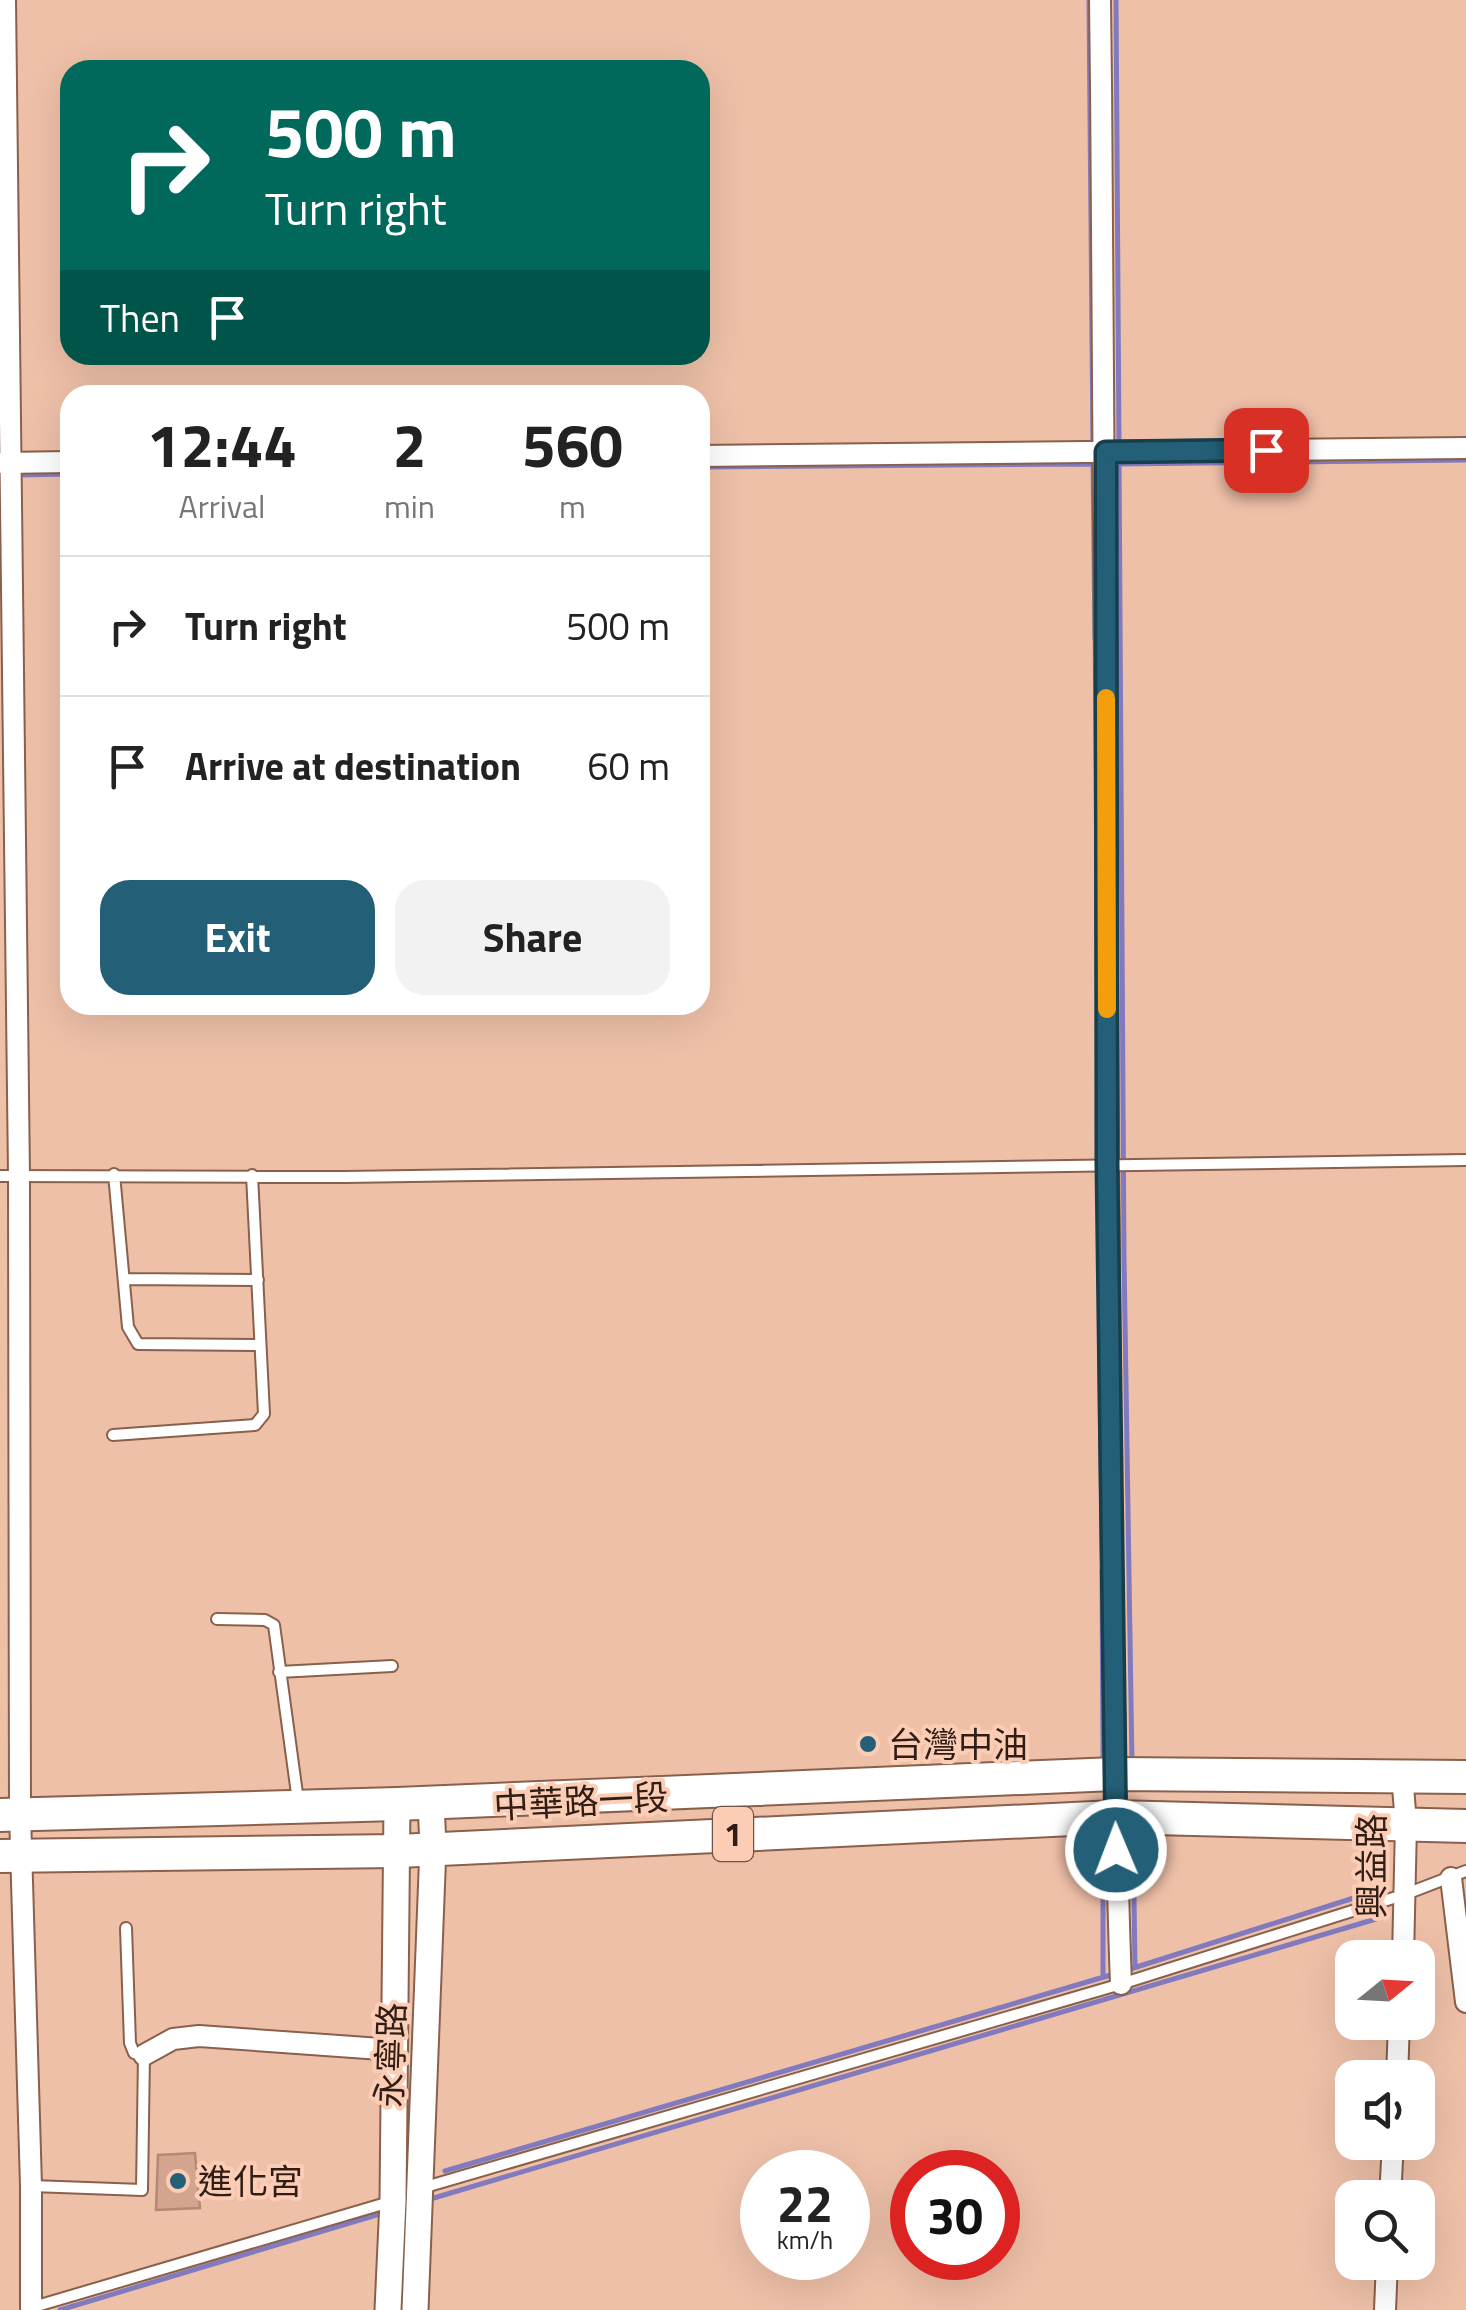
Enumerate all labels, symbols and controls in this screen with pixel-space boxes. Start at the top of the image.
text: 500 m [265,78,457,184]
icon: right [100,100,230,230]
text: Turn right [265,174,447,242]
text: Then [100,289,180,347]
icon: arrive [200,290,255,345]
text: 12:44 [147,399,297,490]
text: 2 [393,399,426,490]
text: 560 [522,399,623,490]
pin [1224,408,1309,493]
icon: arrive [1239,423,1294,478]
text: Arrival [179,482,265,530]
text: min [384,482,435,530]
text: m [559,482,586,530]
text: Turn right [185,597,347,655]
text: 500 m [566,597,670,655]
icon: right [100,599,155,654]
text: Arrive at destination [185,737,521,795]
text: 60 m [587,737,670,795]
icon: arrive [100,739,155,794]
button: Exit [100,880,375,995]
button: Share [395,880,670,995]
place label: 台灣中油 [888,1717,1028,1771]
marker: 台灣中油 [857,1733,879,1755]
street label: 中華路一段 [492,1769,670,1833]
position arrow [1064,1798,1168,1902]
road number: 1 [713,1807,753,1861]
street label: 興益路 [1344,1813,1398,1919]
north arrow [1335,1940,1435,2040]
map controls [1335,1940,1435,2280]
street label: 永寧路 [361,2002,419,2108]
button: sound [1335,2060,1435,2160]
speed limit sign: 30 [890,2150,1020,2280]
place label: 進化宮 [198,2154,303,2208]
text: 22 [777,2165,833,2241]
marker: 進化宮 [167,2170,189,2192]
button: search [1335,2180,1435,2280]
text: km/h [777,2221,833,2259]

